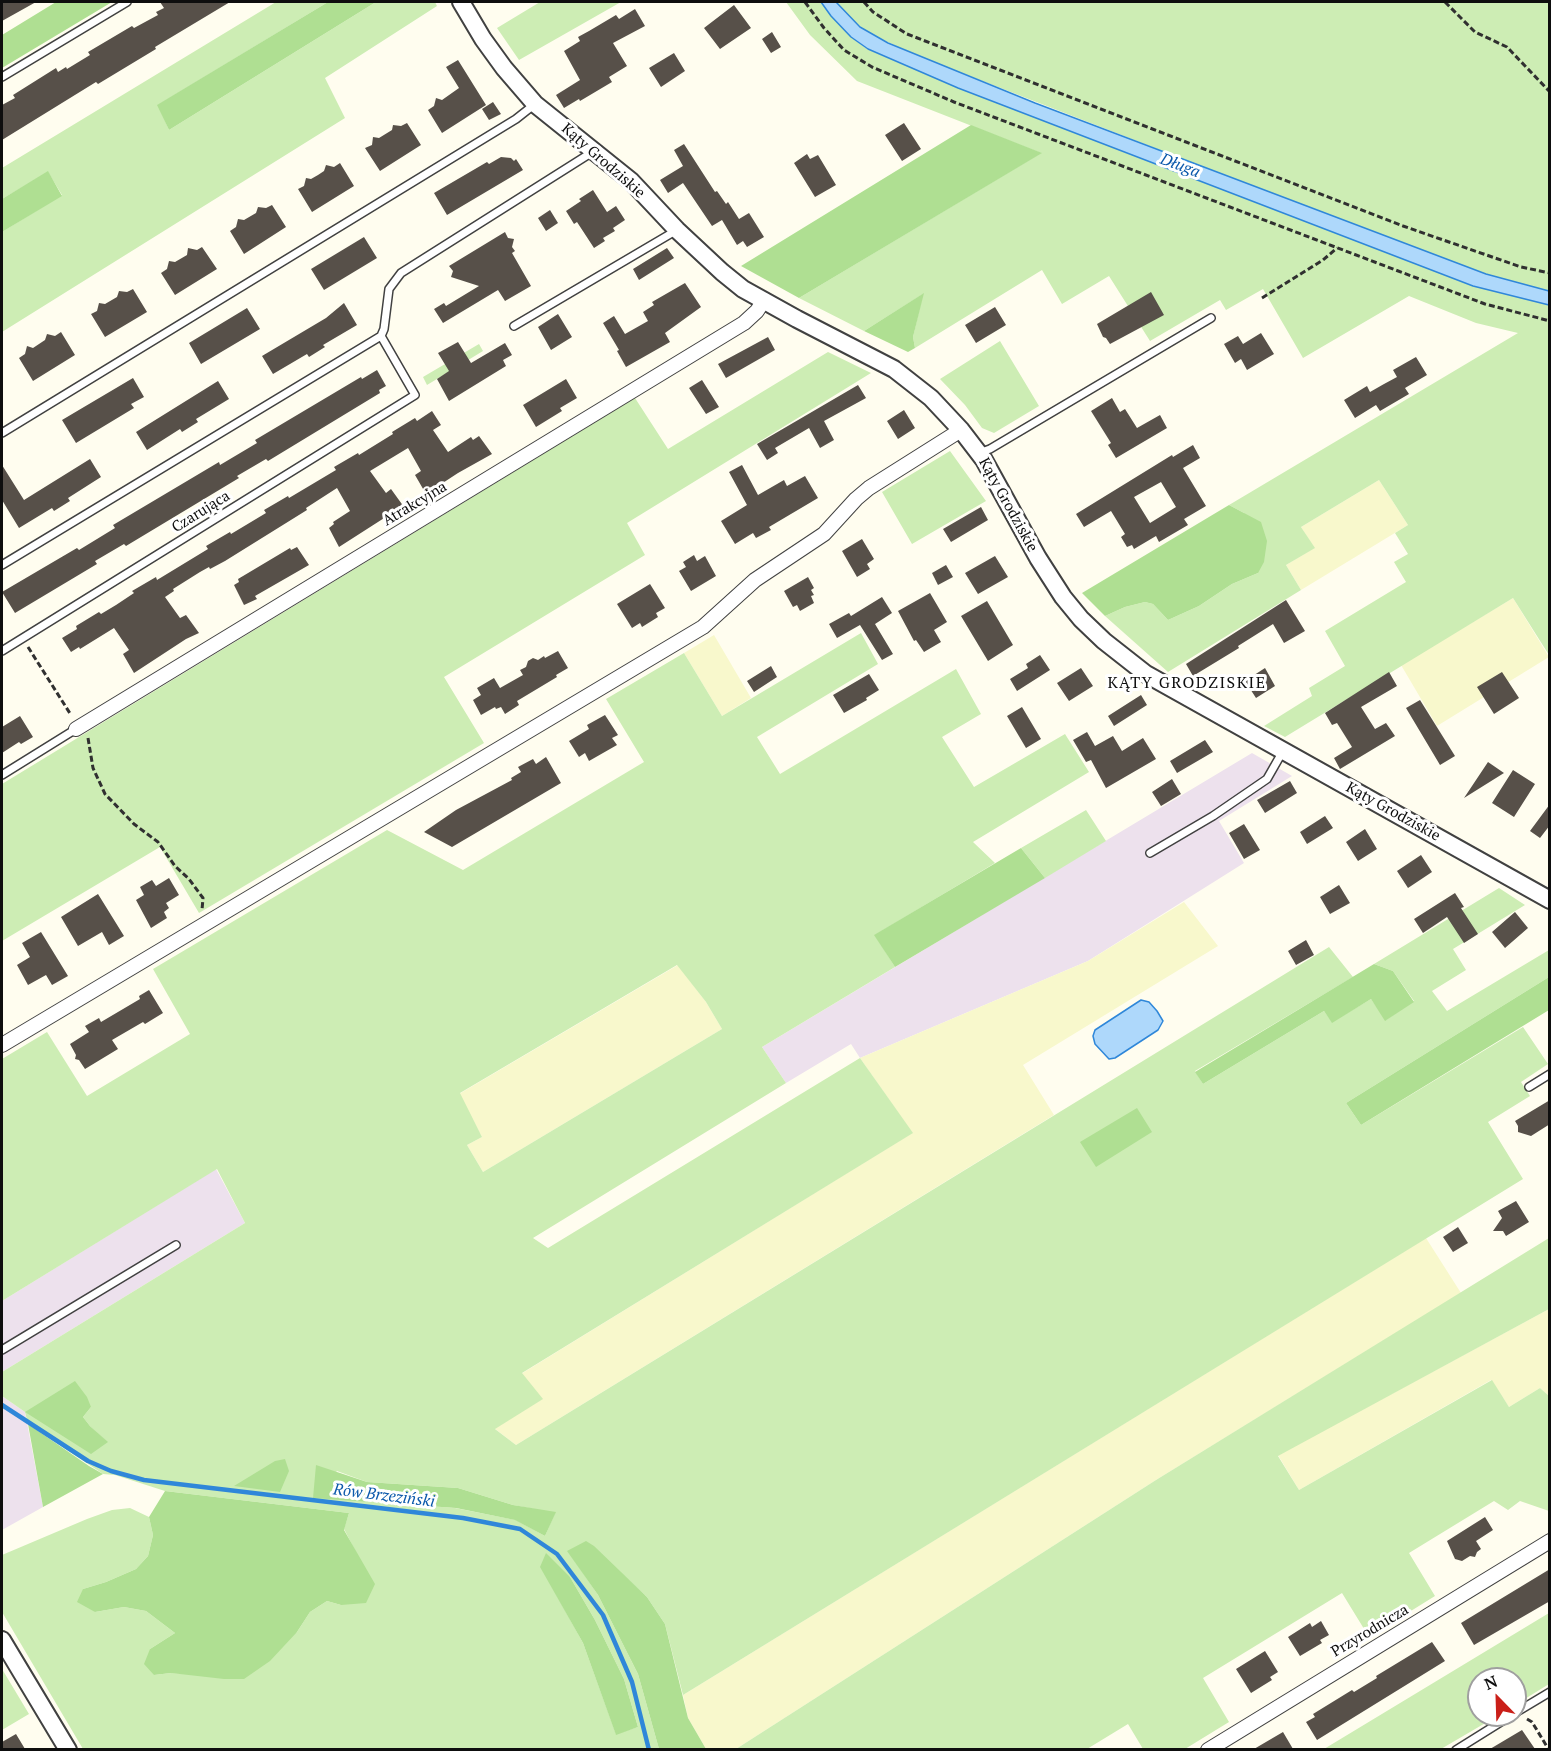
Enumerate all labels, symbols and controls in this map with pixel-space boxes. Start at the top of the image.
street label: Kąty Grodziskie [558,120,648,202]
water label: Długa [1157,150,1203,182]
street label: Kąty Grodziskie [975,455,1041,555]
street label: Atrakcyjna [380,478,450,530]
street label: Czarująca [169,487,233,537]
district label: KĄTY GRODZISKIE [1108,673,1266,693]
street label: Kąty Grodziskie [1343,779,1443,845]
water label: Rów Brzeziński [332,1480,436,1512]
street label: Przyrodnicza [1328,1601,1412,1661]
north arrow [1467,1667,1527,1727]
text: N [1481,1670,1501,1695]

